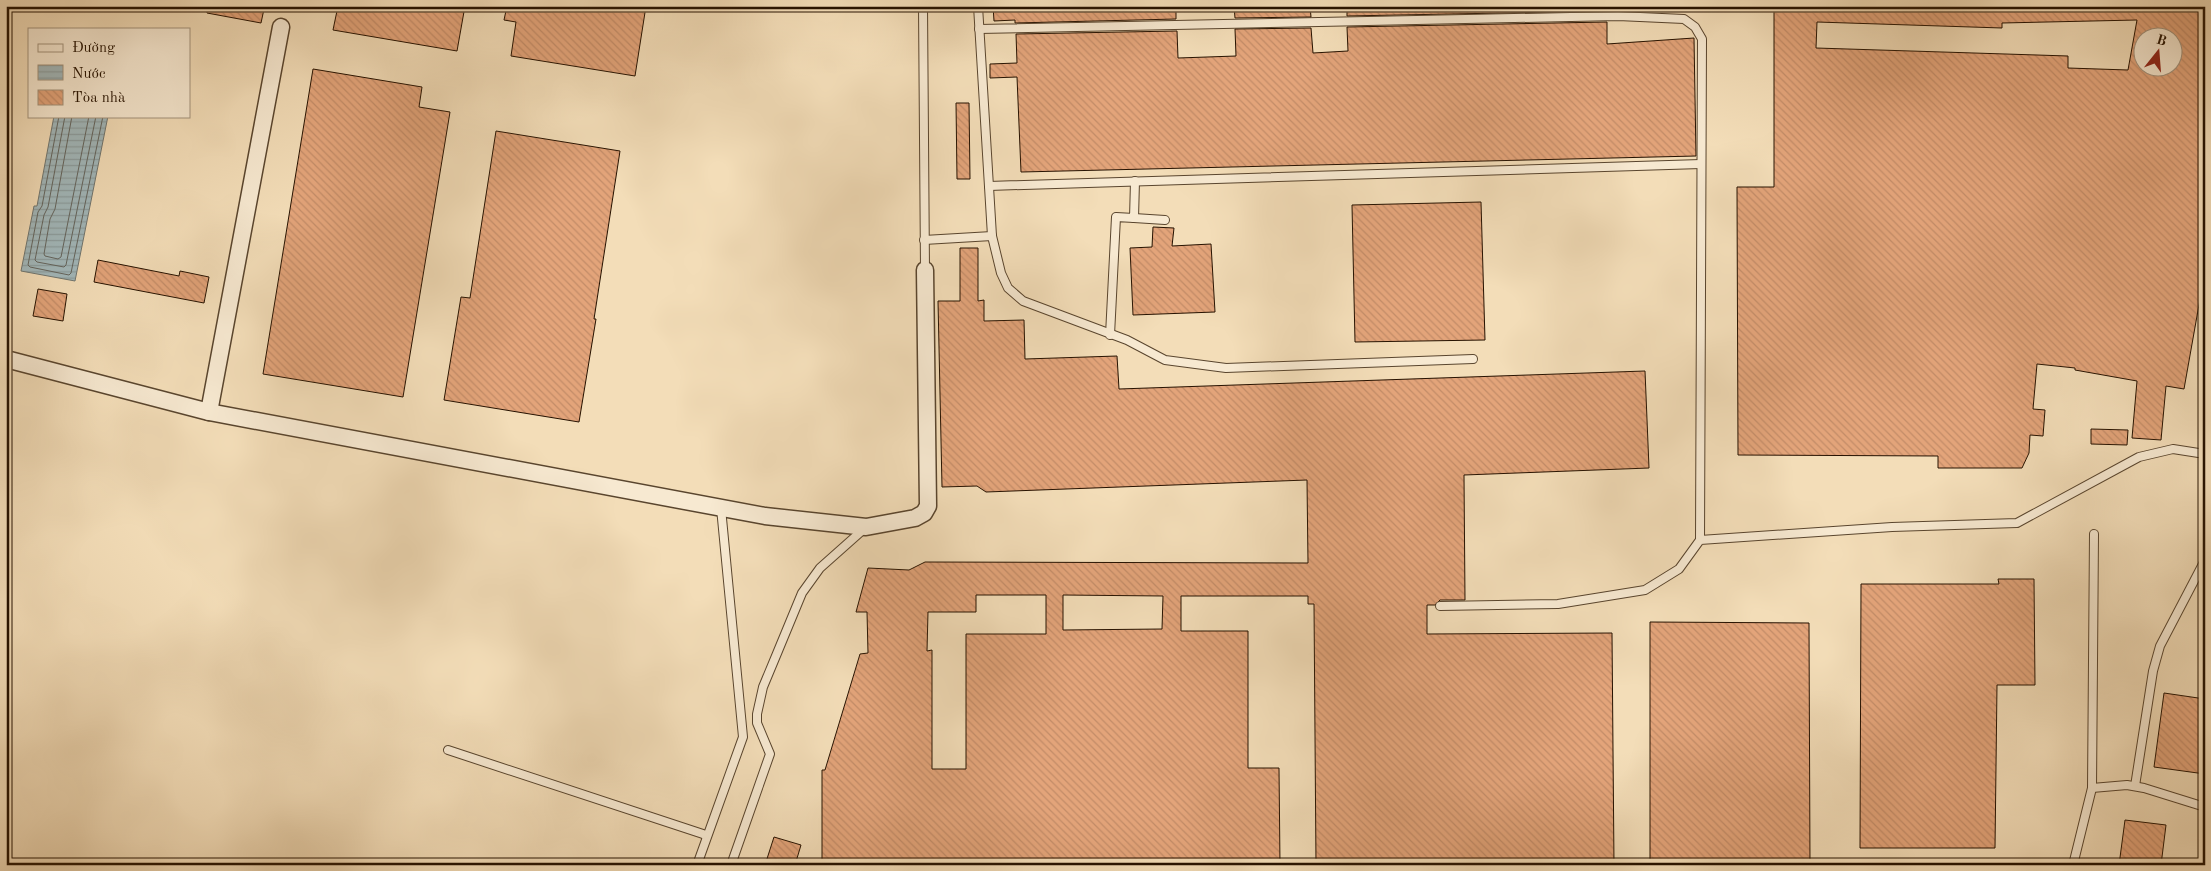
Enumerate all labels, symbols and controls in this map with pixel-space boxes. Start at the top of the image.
legend [28,28,190,118]
north arrow [2134,28,2184,78]
text: B [2155,32,2168,49]
text: Đường [72,41,115,56]
text: Nước [72,67,106,82]
text: Tòa nhà [72,91,126,106]

